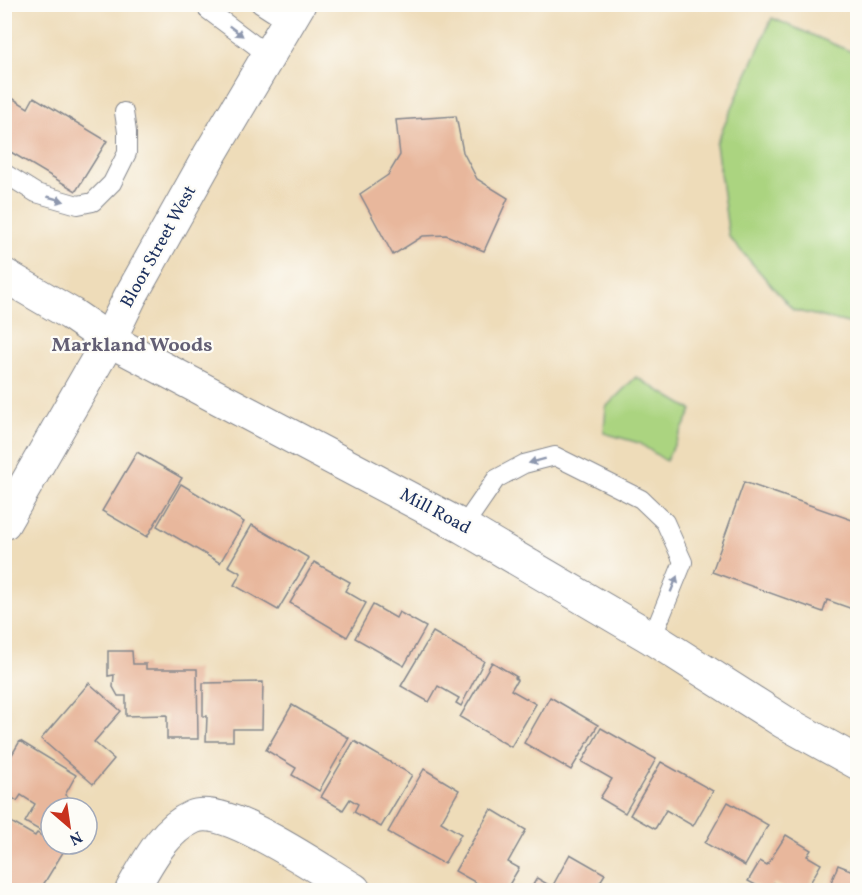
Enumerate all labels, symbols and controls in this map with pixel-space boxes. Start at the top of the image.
one-way arrow [228,24,243,36]
street label: Bloor Street West [115,181,203,313]
one-way arrow [47,195,65,204]
district label: Markland Woods [52,332,212,360]
one-way arrow [528,456,546,466]
street label: Mill Road [395,483,475,541]
one-way arrow [670,575,679,593]
north arrow [39,796,99,856]
text: N [65,825,86,850]

